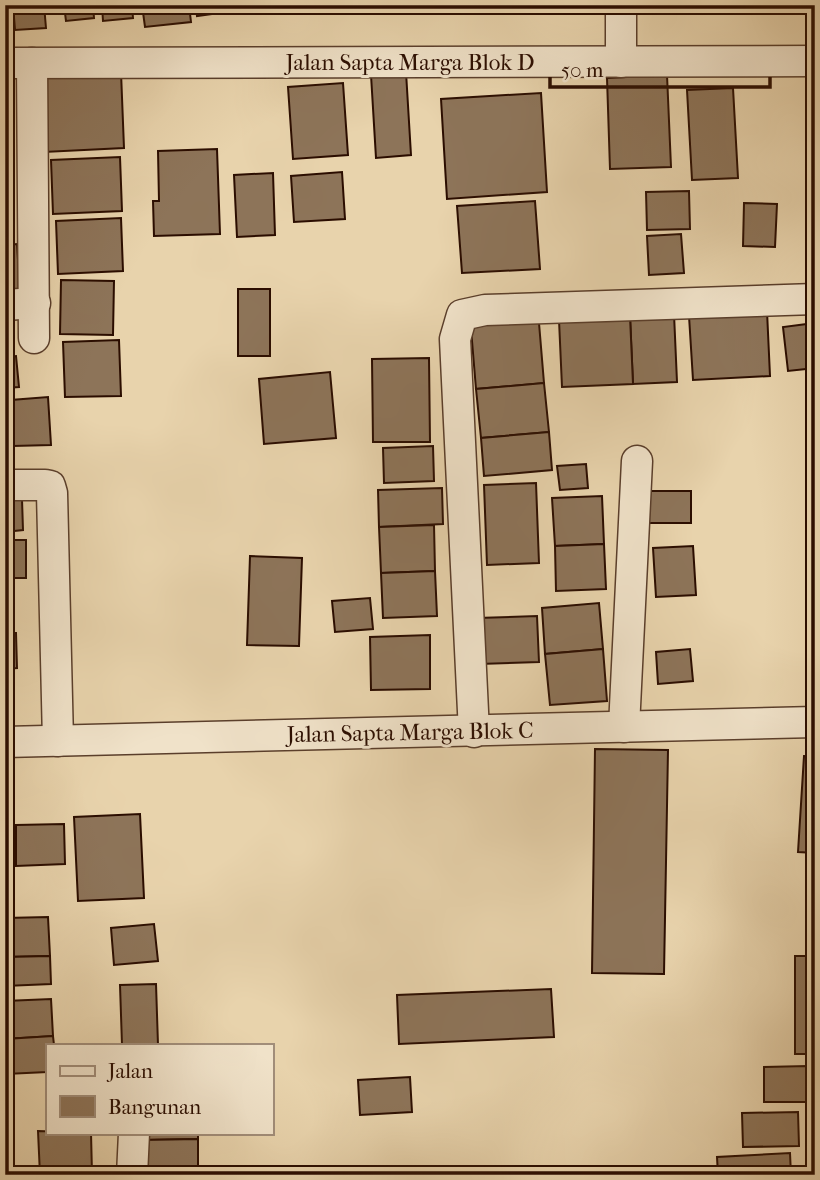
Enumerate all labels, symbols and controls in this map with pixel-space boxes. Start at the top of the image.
scale bar [550,46,771,90]
street label: Jalan Sapta Marga Blok D [283,49,535,76]
text: 50 m [561,58,604,82]
street label: Jalan Sapta Marga Blok C [284,717,534,748]
legend [46,1044,273,1134]
text: Jalan [106,1059,153,1083]
text: Bangunan [108,1095,201,1119]

